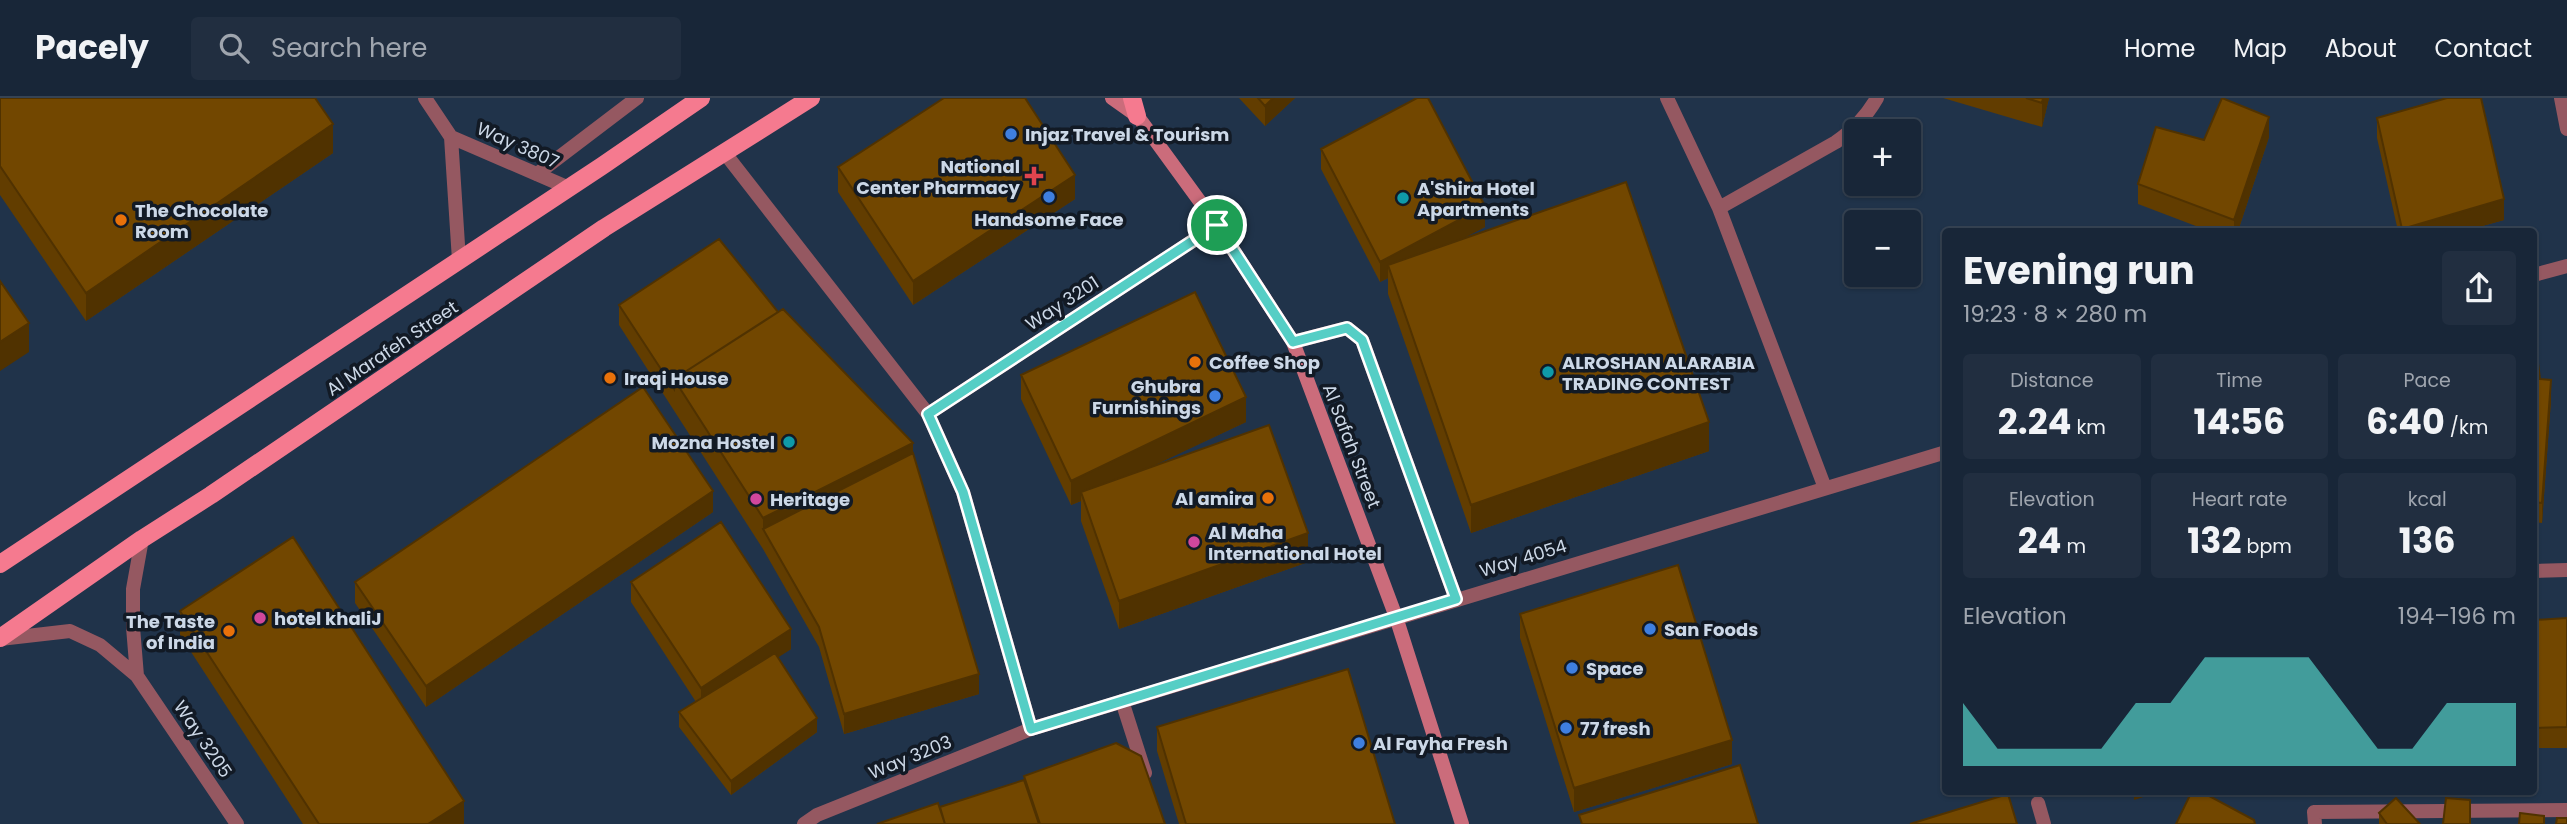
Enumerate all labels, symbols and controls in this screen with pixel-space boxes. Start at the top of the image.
search box [191,17,681,80]
text: Pacely [35,24,149,71]
icon: search [215,29,253,67]
text: Search here [271,30,428,66]
text: Home [2124,32,2196,65]
text: Map [2234,32,2287,65]
text: About [2325,32,2396,65]
text: Contact [2434,32,2532,65]
street label: Way 3807 [473,116,563,174]
map controls [1844,119,1921,287]
button: + [1844,119,1921,196]
place label: Injaz Travel & Tourism [1025,122,1229,147]
marker: Injaz Travel & Tourism [1003,126,1019,142]
place label: National Center Pharmacy [856,154,1021,200]
marker: National Center Pharmacy [1026,168,1042,184]
place label: A'Shira Hotel Apartments [1417,176,1535,222]
marker: Handsome Face [1041,189,1057,205]
marker: A'Shira Hotel Apartments [1395,190,1411,206]
pin [1187,195,1247,255]
place label: The Chocolate Room [135,198,268,244]
icon: arrive [1198,206,1236,244]
place label: Handsome Face [974,207,1124,232]
button: − [1844,210,1921,287]
marker: The Chocolate Room [113,212,129,228]
text: Evening run [1963,244,2195,297]
button: share [2442,251,2516,325]
street label: Way 3201 [1021,270,1103,336]
street label: Al Marafeh Street [321,295,463,401]
text: 19:23 · 8 × 280 m [1963,298,2147,330]
place label: Coffee Shop [1209,350,1320,375]
place label: ALROSHAN ALARABIA TRADING CONTEST [1562,350,1755,396]
marker: Coffee Shop [1187,354,1203,370]
marker: ALROSHAN ALARABIA TRADING CONTEST [1540,364,1556,380]
place label: Iraqi House [624,366,728,391]
text: Distance [2010,367,2093,394]
text: Time [2216,367,2263,394]
text: Pace [2404,367,2451,394]
marker: Iraqi House [602,370,618,386]
place label: Ghubra Furnishings [1092,374,1201,420]
street label: Al Safah Street [1317,380,1387,512]
marker: Ghubra Furnishings [1207,388,1223,404]
text: 2.24 [1998,397,2071,446]
text: 14:56 [2194,397,2285,446]
text: 6:40 [2366,397,2445,446]
text: km [2071,414,2106,441]
text: /km [2445,414,2488,441]
place label: Mozna Hostel [652,430,775,455]
marker: Mozna Hostel [781,434,797,450]
place label: Al amira [1175,486,1254,511]
text: Elevation [2009,486,2095,513]
text: Heart rate [2192,486,2287,513]
text: kcal [2408,486,2447,513]
place label: Heritage [770,487,850,512]
marker: Al amira [1260,490,1276,506]
marker: Heritage [748,491,764,507]
text: 24 [2018,516,2061,565]
text: 132 [2187,516,2241,565]
text: 136 [2399,516,2455,565]
place label: Al Maha International Hotel [1208,520,1382,566]
street label: Way 4054 [1476,533,1570,583]
text: m [2061,533,2086,560]
text: bpm [2241,533,2292,560]
marker: Al Maha International Hotel [1186,534,1202,550]
text: Elevation [1963,600,2067,632]
text: 194–196 m [2398,600,2516,632]
place label: hotel khaliJ [274,606,382,631]
place label: The Taste of India [126,609,215,655]
marker: hotel khaliJ [252,610,268,626]
place label: San Foods [1664,617,1758,642]
marker: San Foods [1642,621,1658,637]
marker: The Taste of India [221,623,237,639]
place label: Space [1586,656,1644,681]
marker: Space [1564,660,1580,676]
street label: Way 3205 [168,695,238,783]
place label: 77 fresh [1580,716,1651,741]
marker: 77 fresh [1558,720,1574,736]
street label: Way 3203 [865,729,955,785]
place label: Al Fayha Fresh [1373,731,1508,756]
marker: Al Fayha Fresh [1351,735,1367,751]

